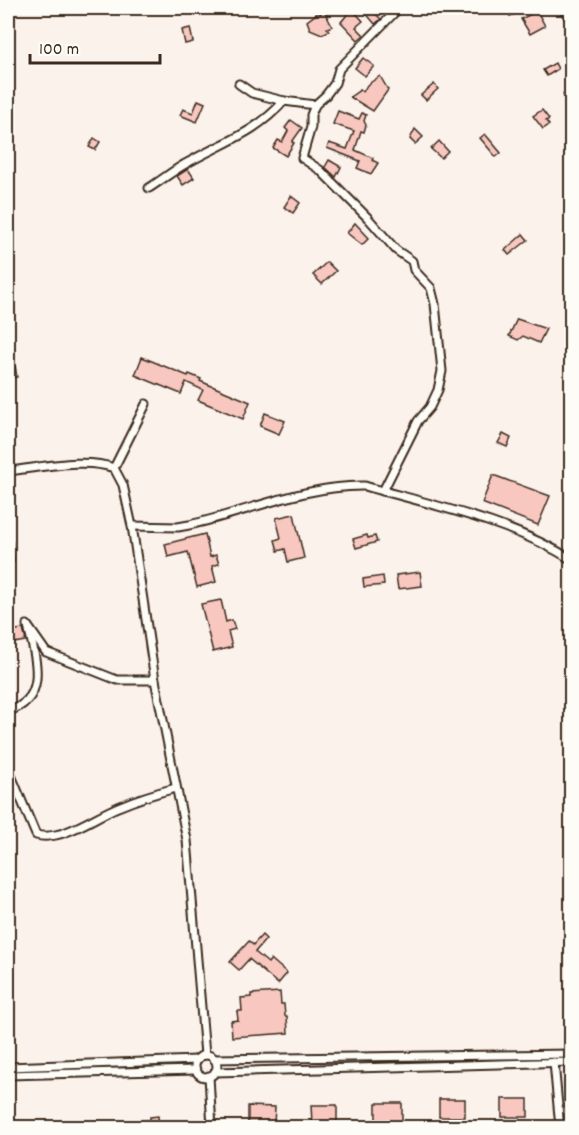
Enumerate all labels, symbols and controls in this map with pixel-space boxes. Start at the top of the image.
scale bar [30,27,160,65]
text: 100 m [39,38,79,63]

